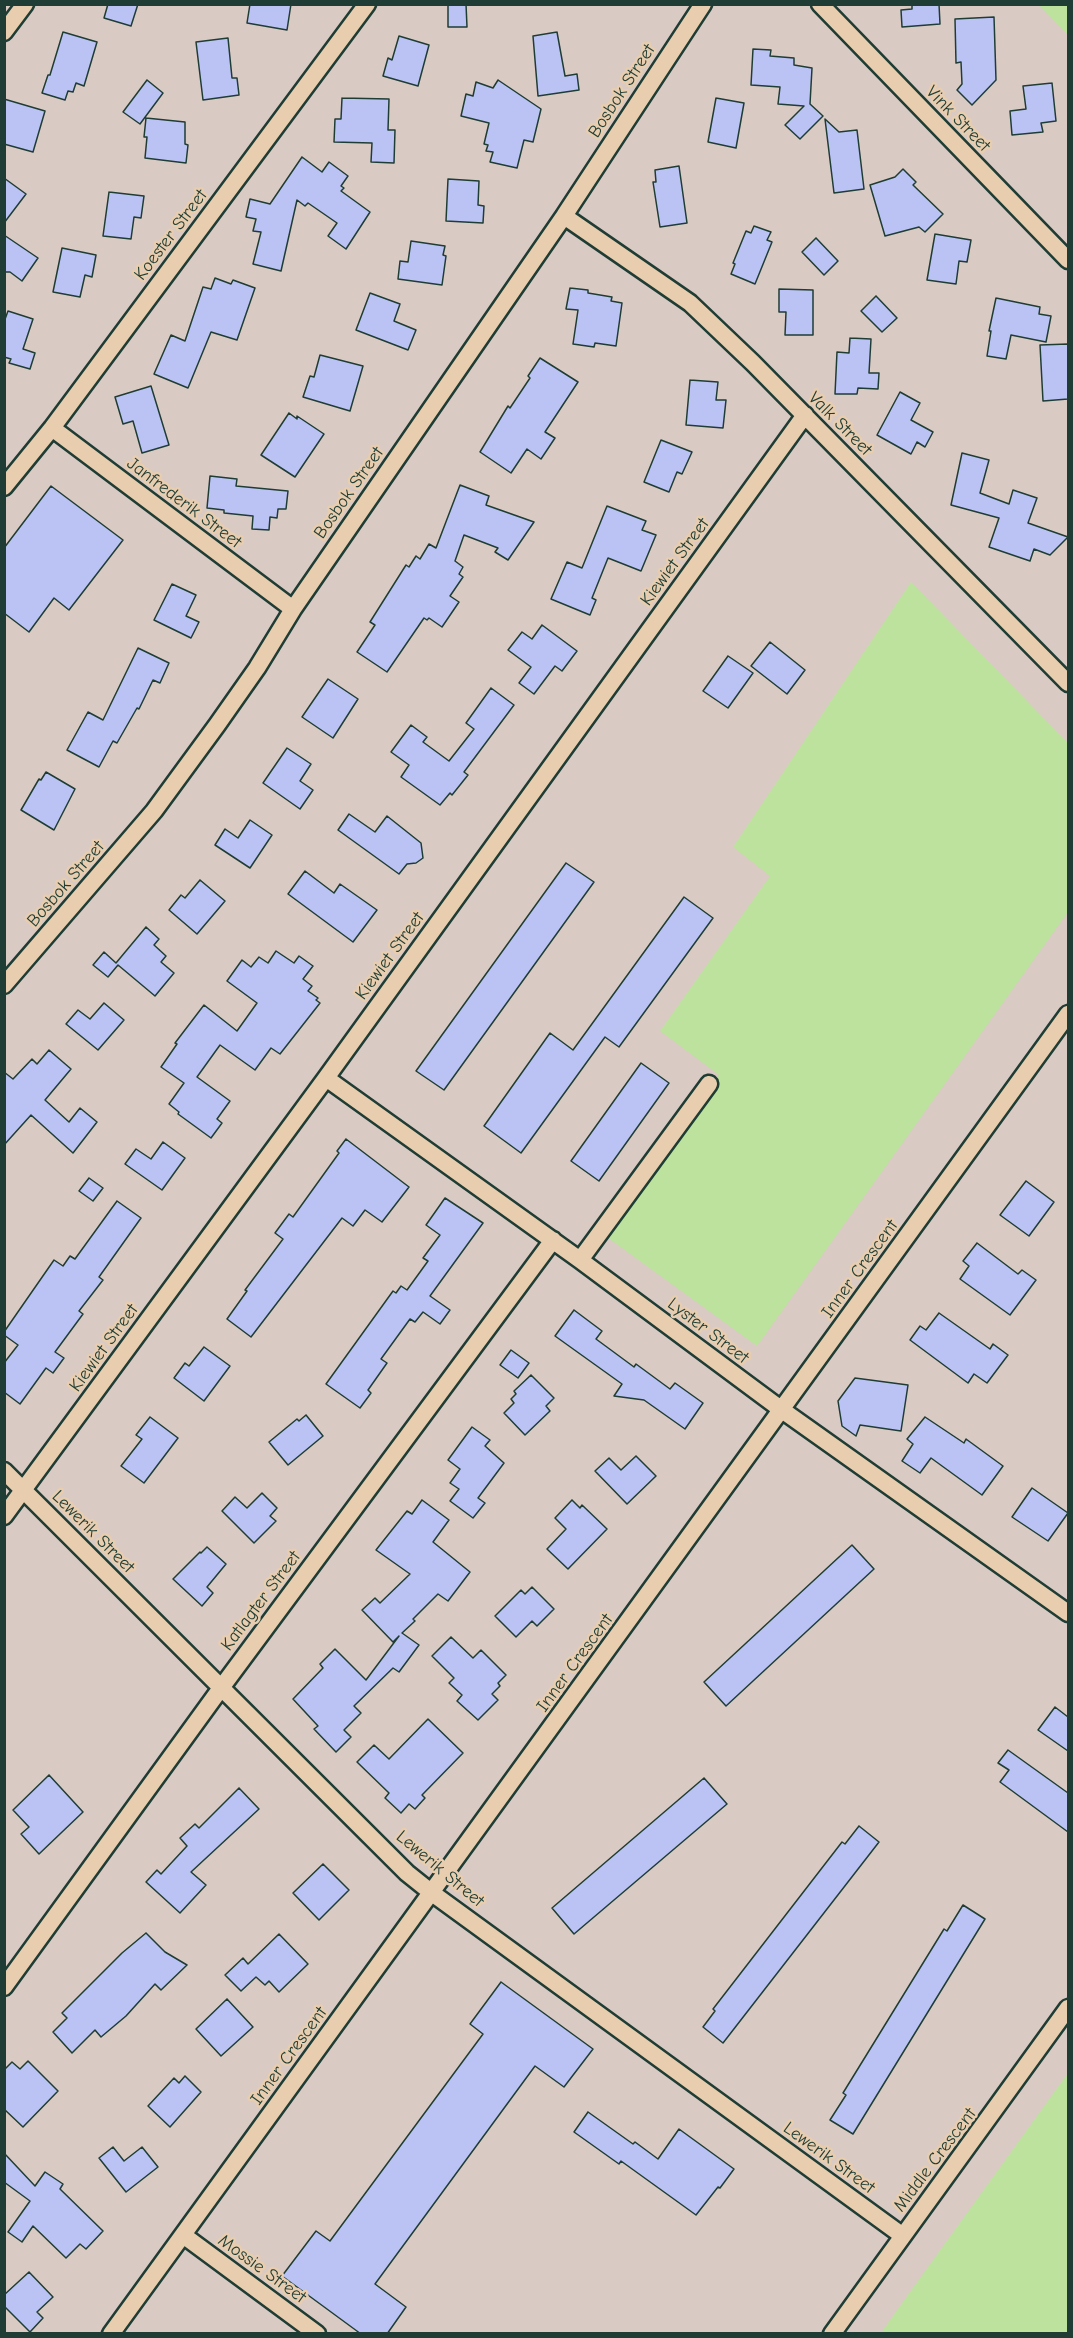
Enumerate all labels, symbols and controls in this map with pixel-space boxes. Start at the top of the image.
street label: Bosbok Street [584,40,660,142]
street label: Vink Street [921,81,995,157]
street label: Koester Street [130,185,212,285]
street label: Valk Street [803,387,877,461]
street label: Bosbok Street [309,443,389,543]
street label: Janfrederik Street [122,453,246,553]
street label: Kiewiet Street [636,514,714,610]
street label: Bosbok Street [23,837,109,931]
street label: Kiewiet Street [351,908,429,1004]
street label: Inner Crescent [817,1216,903,1322]
street label: Lyster Street [663,1293,753,1369]
street label: Kiewiet Street [65,1300,143,1396]
street label: Lewerik Street [47,1486,139,1578]
street label: Katlagter Street [217,1547,305,1655]
street label: Inner Crescent [532,1610,618,1716]
street label: Lewerik Street [392,1826,488,1912]
street label: Inner Crescent [246,2003,332,2109]
street label: Middle Crescent [889,2104,981,2216]
street label: Lewerik Street [779,2117,879,2199]
street label: Mossie Street [214,2230,310,2308]

